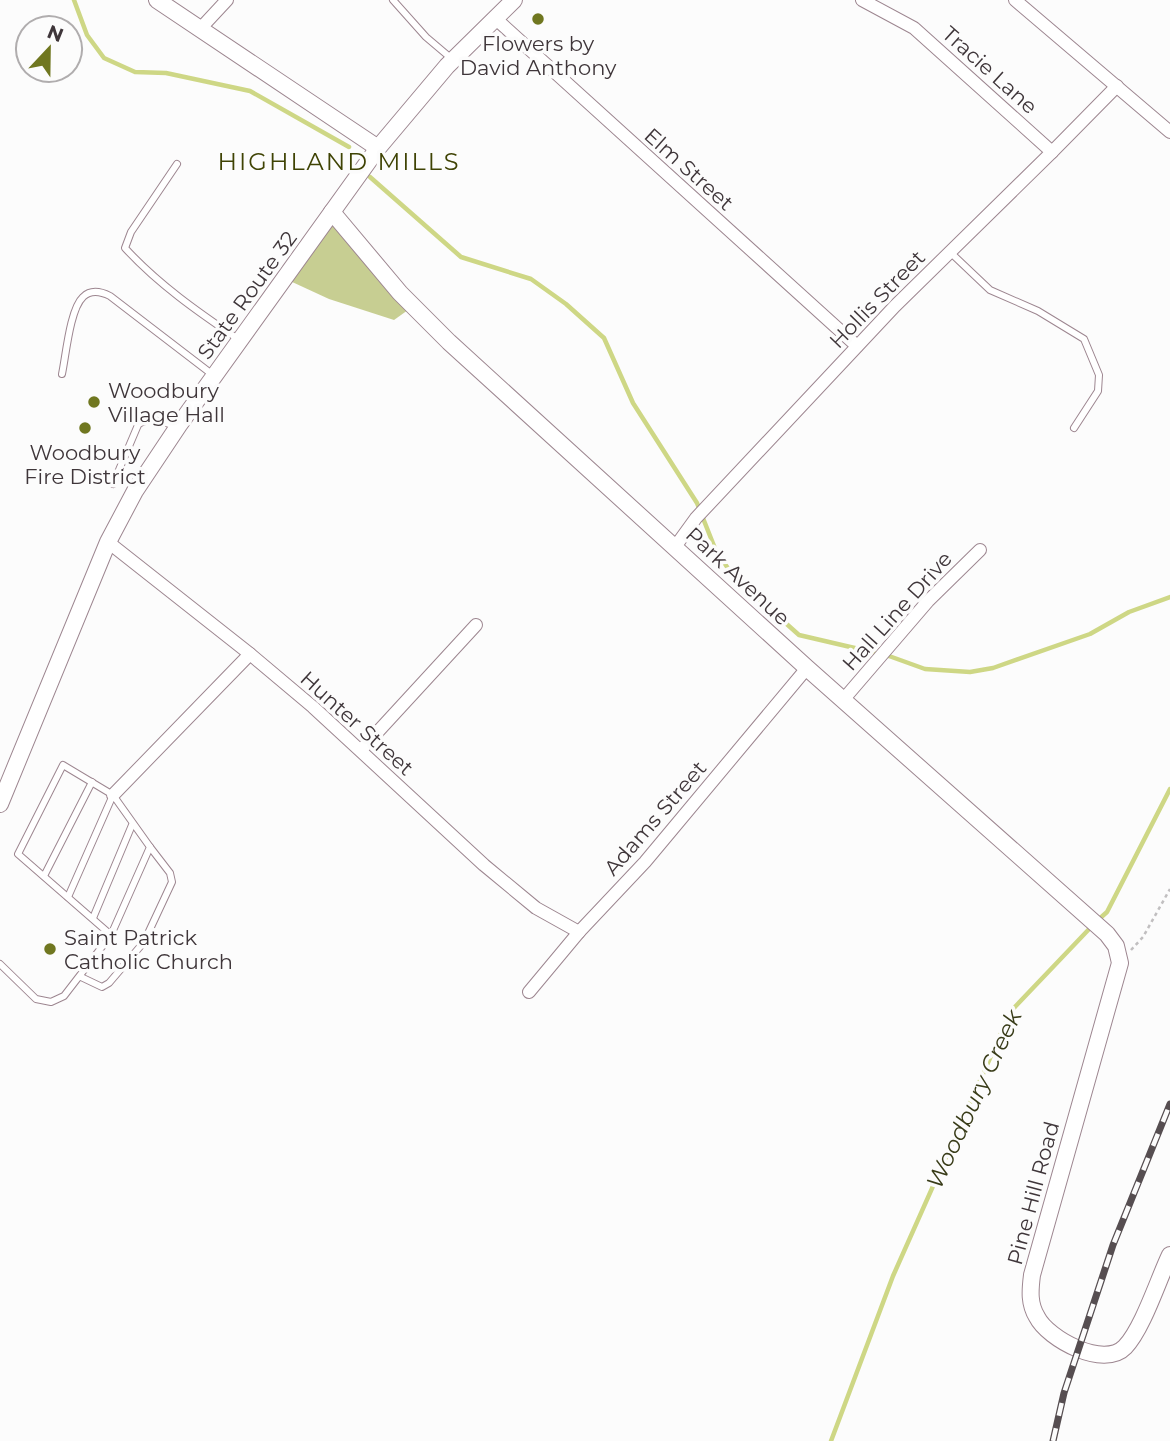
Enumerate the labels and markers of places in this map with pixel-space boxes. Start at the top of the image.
marker: Flowers by David Anthony [530,11,546,27]
place label: Flowers by David Anthony [460,31,617,80]
place label: Woodbury Village Hall [108,378,225,427]
marker: Woodbury Village Hall [86,394,102,410]
marker: Woodbury Fire District [77,420,93,436]
place label: Woodbury Fire District [24,440,146,489]
place label: Saint Patrick Catholic Church [64,925,233,974]
marker: Saint Patrick Catholic Church [42,941,58,957]

